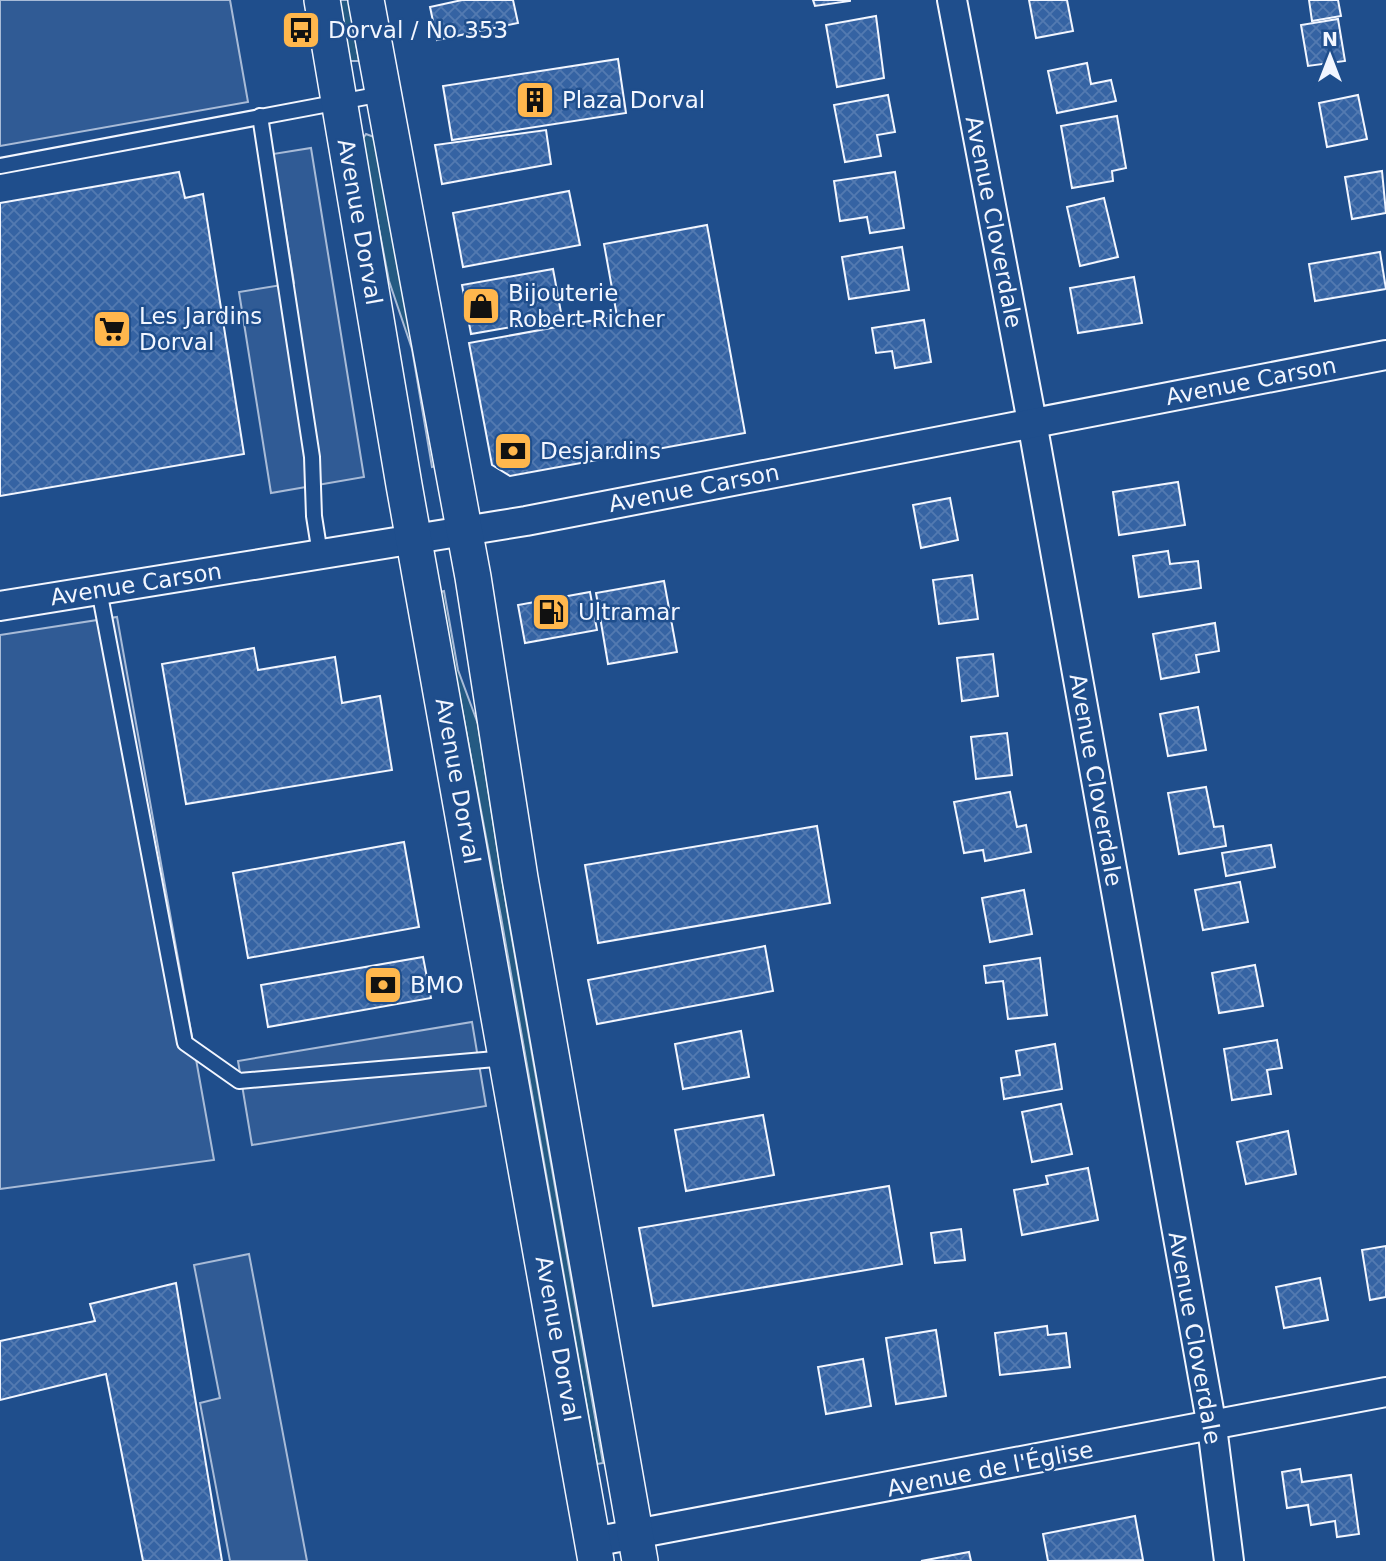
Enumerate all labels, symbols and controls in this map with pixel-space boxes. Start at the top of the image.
bus stop icon: Dorval / No 353 [280,9,322,51]
place label: Dorval / No 353 [328,17,508,43]
north arrow [1295,21,1365,91]
text: N [1322,28,1338,50]
building icon: Plaza Dorval [514,79,556,121]
place label: Plaza Dorval [562,87,705,113]
street label: Avenue Cloverdale [961,114,1027,330]
street label: Avenue Dorval [333,137,387,307]
place label: Bijouterie Robert Richer [508,280,665,332]
shop icon: Bijouterie Robert Richer [460,285,502,327]
place label: Les Jardins Dorval [139,303,262,355]
supermarket icon: Les Jardins Dorval [91,308,133,350]
street label: Avenue Carson [1164,352,1338,410]
bank icon: Desjardins [492,430,534,472]
place label: Desjardins [540,438,661,464]
street label: Avenue Carson [607,459,781,517]
street label: Avenue Carson [49,558,223,610]
fuel station icon: Ultramar [530,591,572,633]
place label: Ultramar [578,599,680,625]
street label: Avenue Cloverdale [1065,672,1127,888]
street label: Avenue Dorval [431,696,485,866]
bank icon: BMO [362,964,404,1006]
place label: BMO [410,972,464,998]
street label: Avenue Cloverdale [1164,1230,1226,1446]
street label: Avenue Dorval [531,1254,585,1424]
street label: Avenue de l'Église [884,1435,1095,1502]

